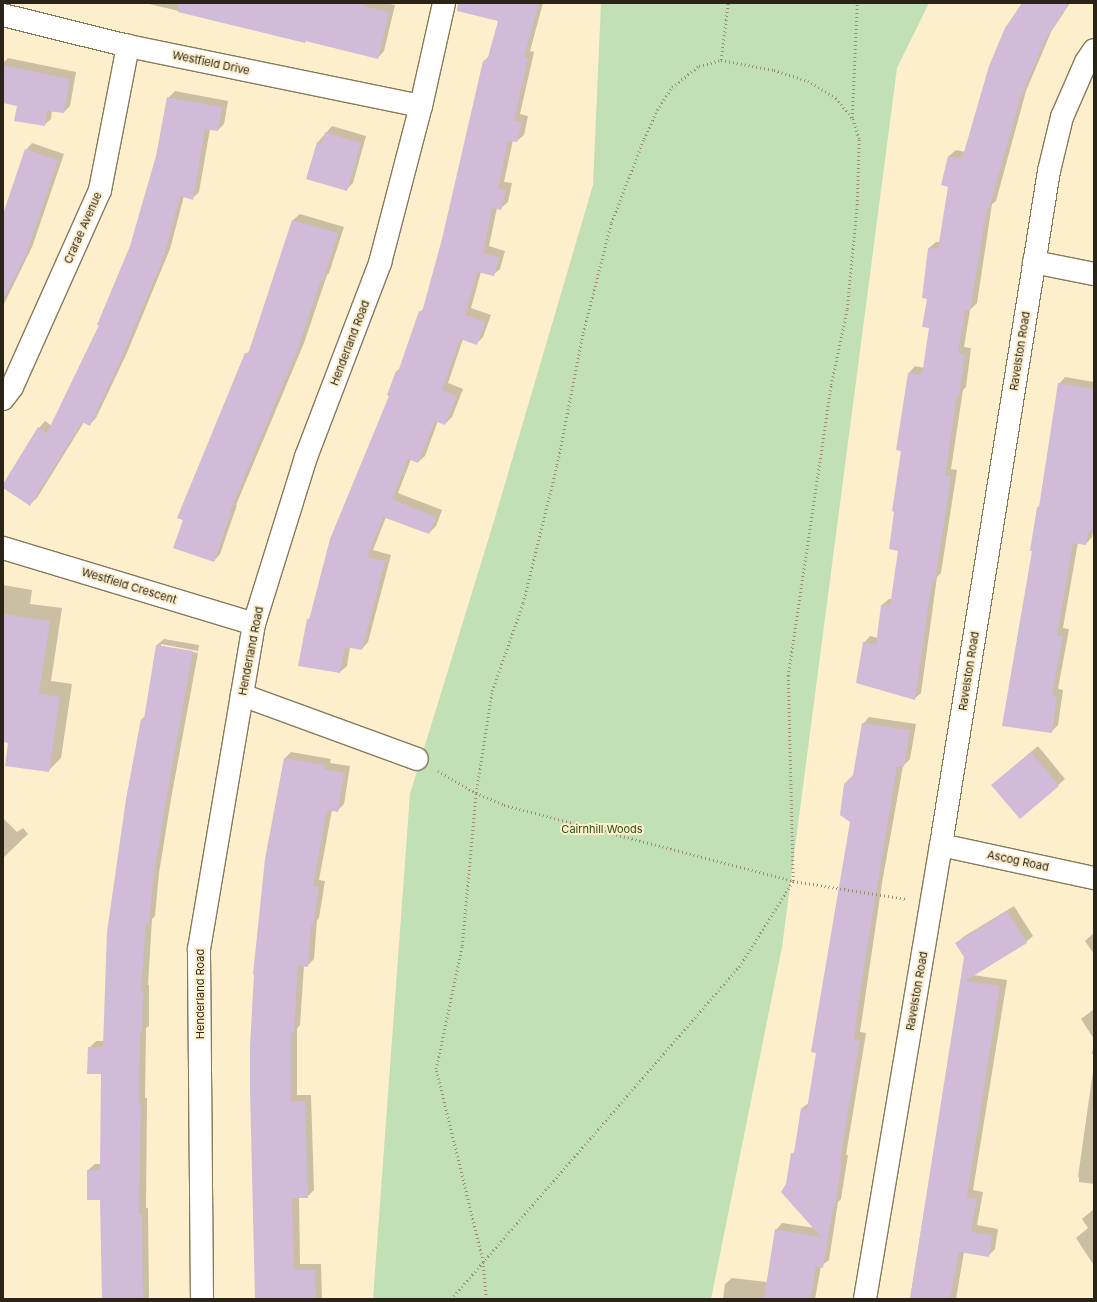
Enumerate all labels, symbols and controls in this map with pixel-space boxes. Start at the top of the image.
street label: Westfield Drive [171,48,251,78]
street label: Crarae Avenue [61,190,105,266]
street label: Henderland Road [328,299,372,387]
street label: Ravelston Road [1007,310,1033,392]
street label: Westfield Crescent [80,565,178,607]
street label: Henderland Road [236,605,266,697]
street label: Ravelston Road [956,630,982,712]
park label: Cairnhill Woods [561,822,643,836]
street label: Ascog Road [986,848,1050,874]
street label: Henderland Road [193,949,207,1039]
street label: Ravelston Road [904,950,930,1032]

